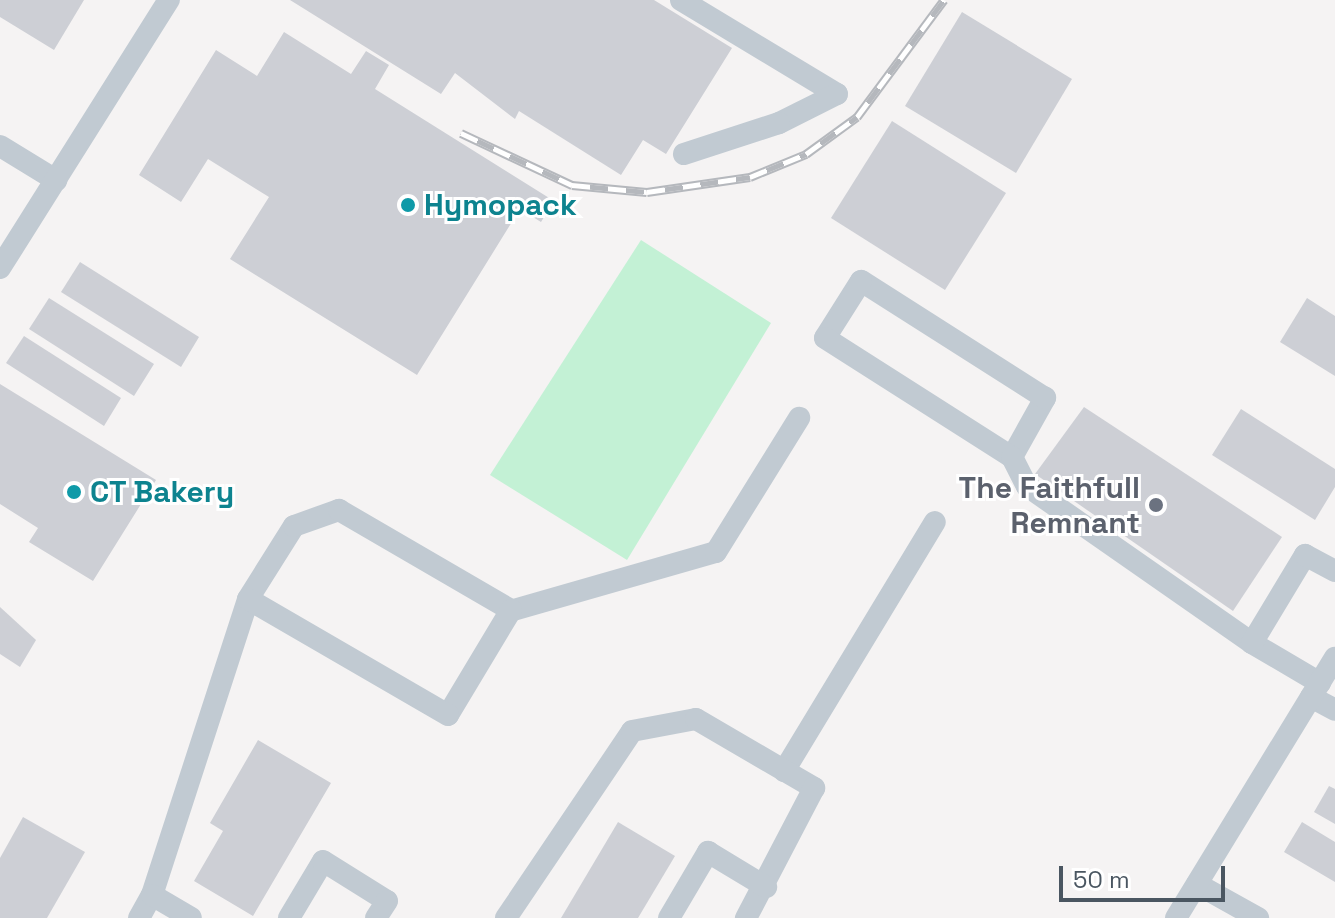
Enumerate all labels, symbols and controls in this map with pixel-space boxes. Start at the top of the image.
place label: Hymopack [424,187,577,223]
marker: Hymopack [399,196,417,214]
place label: The Faithfull Remnant [959,470,1140,540]
place label: CT Bakery [90,474,235,510]
marker: CT Bakery [65,483,83,501]
marker: The Faithfull Remnant [1147,496,1165,514]
scale bar [1063,850,1229,900]
text: 50 m [1073,864,1130,895]

